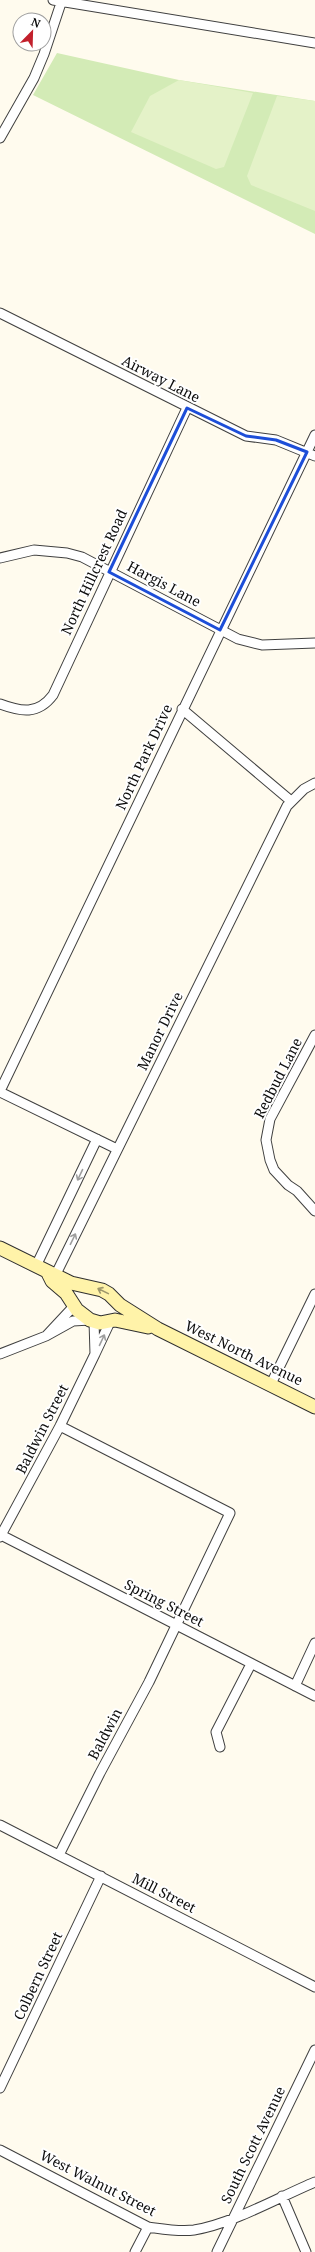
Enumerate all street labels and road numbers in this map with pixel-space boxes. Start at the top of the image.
street label: Airway Lane [119,351,204,406]
street label: North Hillcrest Road [56,505,131,638]
street label: Hargis Lane [124,556,204,611]
street label: North Park Drive [111,701,176,813]
street label: Manor Drive [132,988,187,1073]
street label: Redbud Lane [249,1034,306,1121]
street label: West North Avenue [182,1316,306,1389]
street label: Baldwin Street [11,1381,72,1477]
street label: Spring Street [121,1574,207,1631]
street label: Baldwin [83,1705,126,1763]
street label: Mill Street [129,1868,199,1917]
street label: Colbern Street [9,1928,66,2023]
street label: South Scott Avenue [216,2083,289,2207]
street label: West Walnut Street [37,2145,159,2220]

